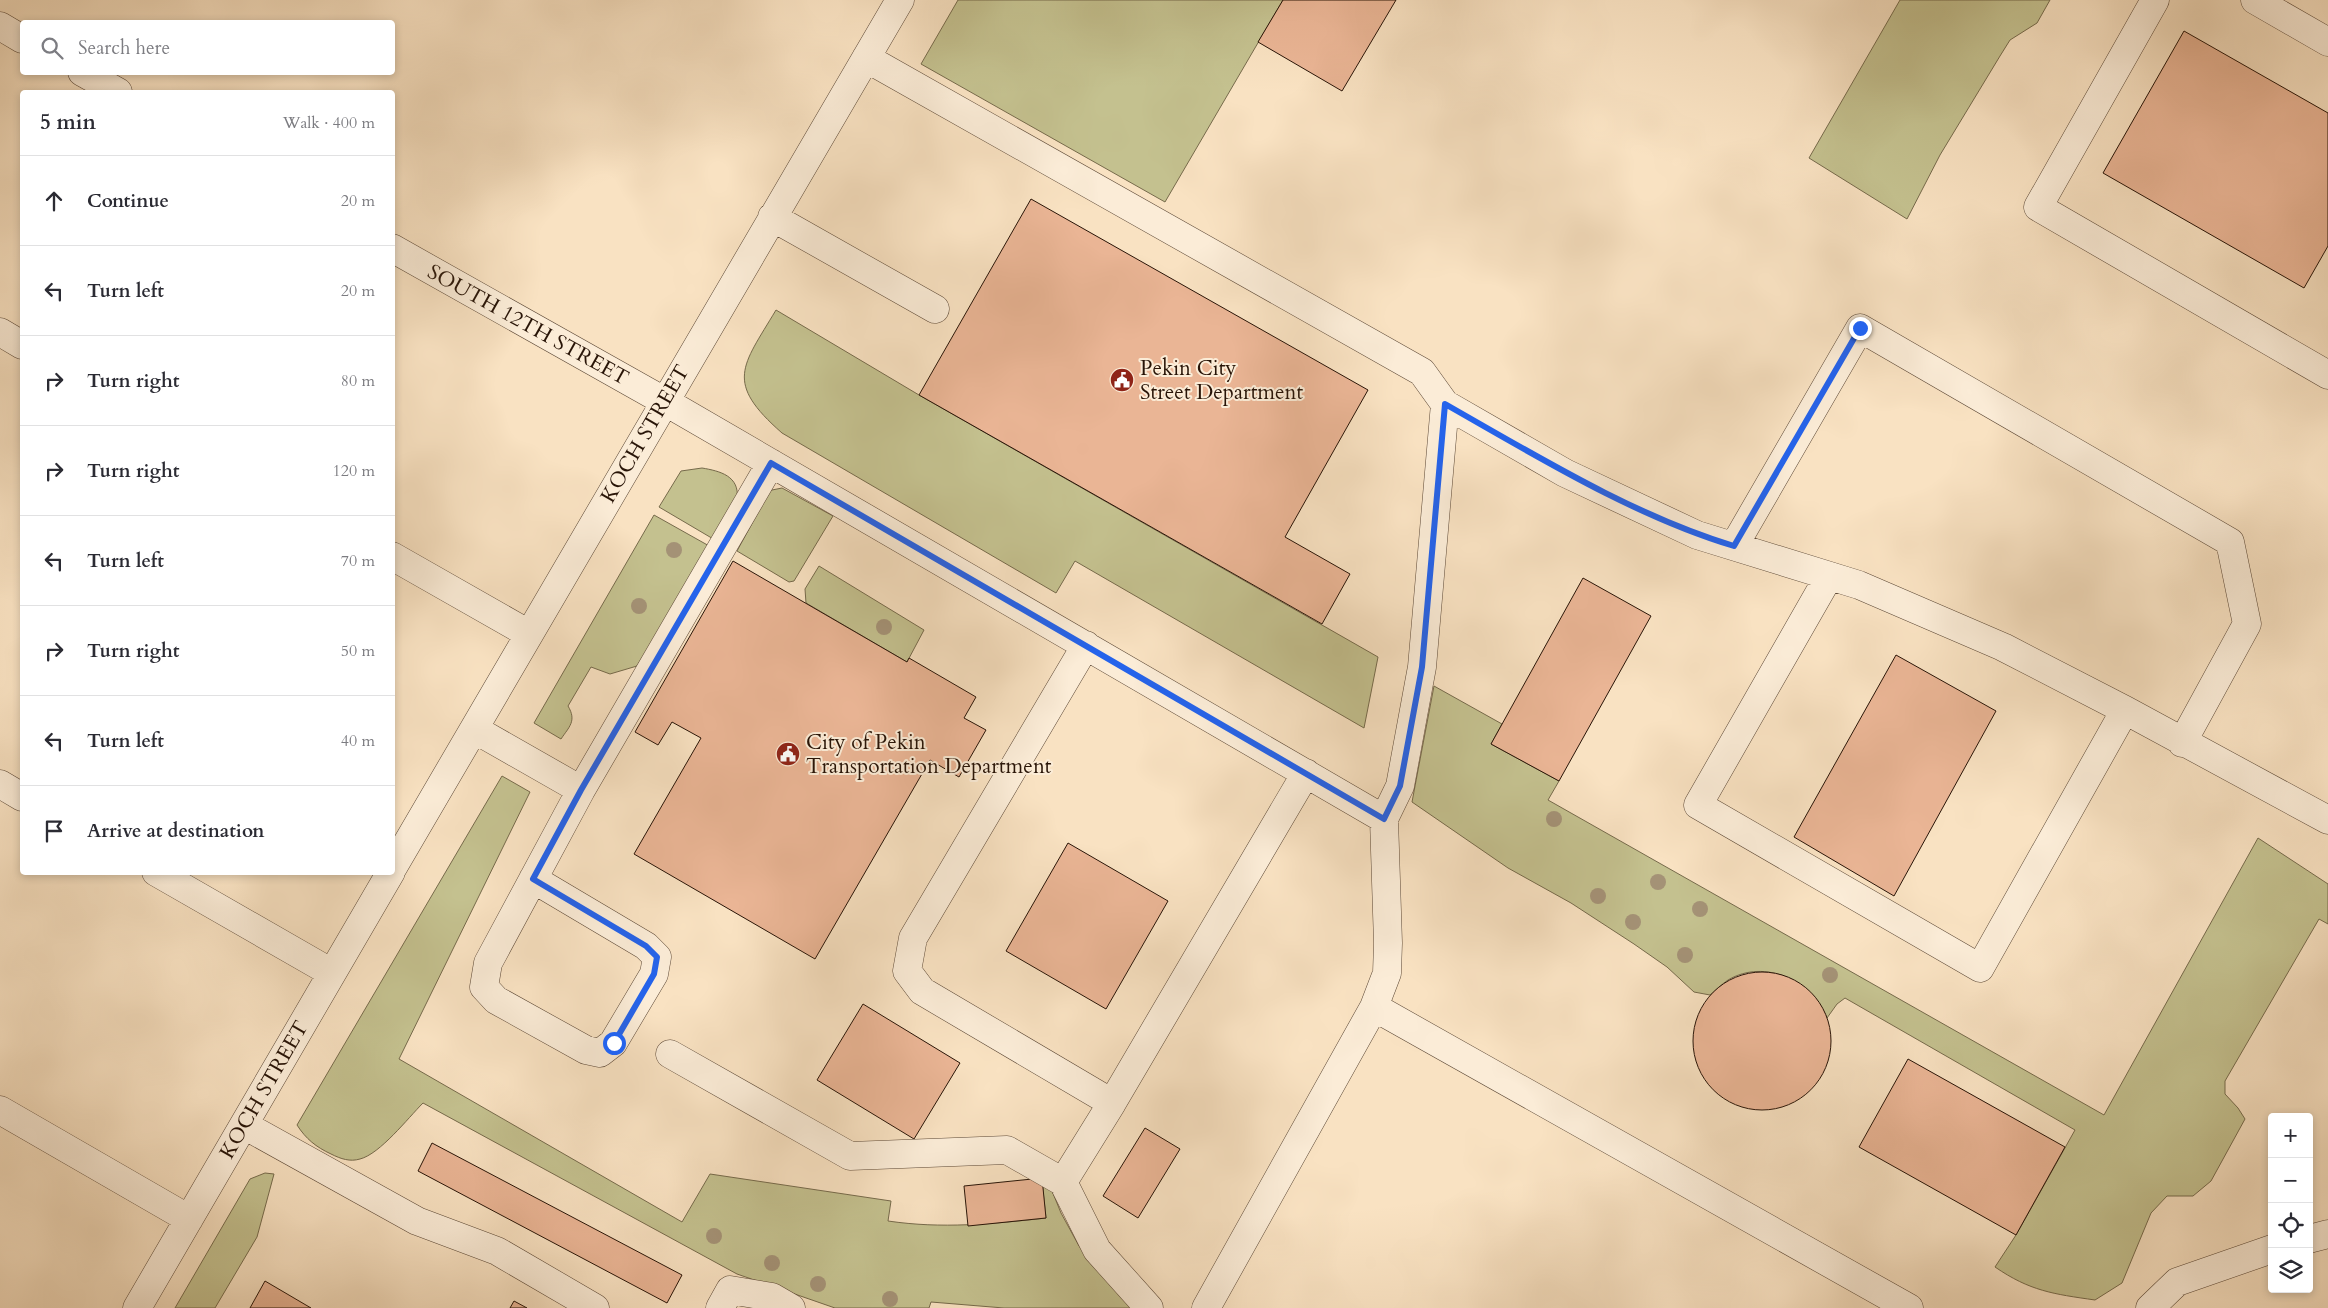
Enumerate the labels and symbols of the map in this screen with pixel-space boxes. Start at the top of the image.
street label: SOUTH 12TH STREET [422,257,634,393]
route end [1849,317,1872,340]
place label: Pekin City Street Department [1140,354,1304,407]
street label: KOCH STREET [594,360,696,508]
public building icon: Pekin City Street Department [1109,367,1135,393]
place label: City of Pekin Transportation Department [806,728,1052,781]
public building icon: City of Pekin Transportation Department [775,741,801,767]
street label: KOCH STREET [213,1016,315,1164]
route start [603,1032,626,1055]

